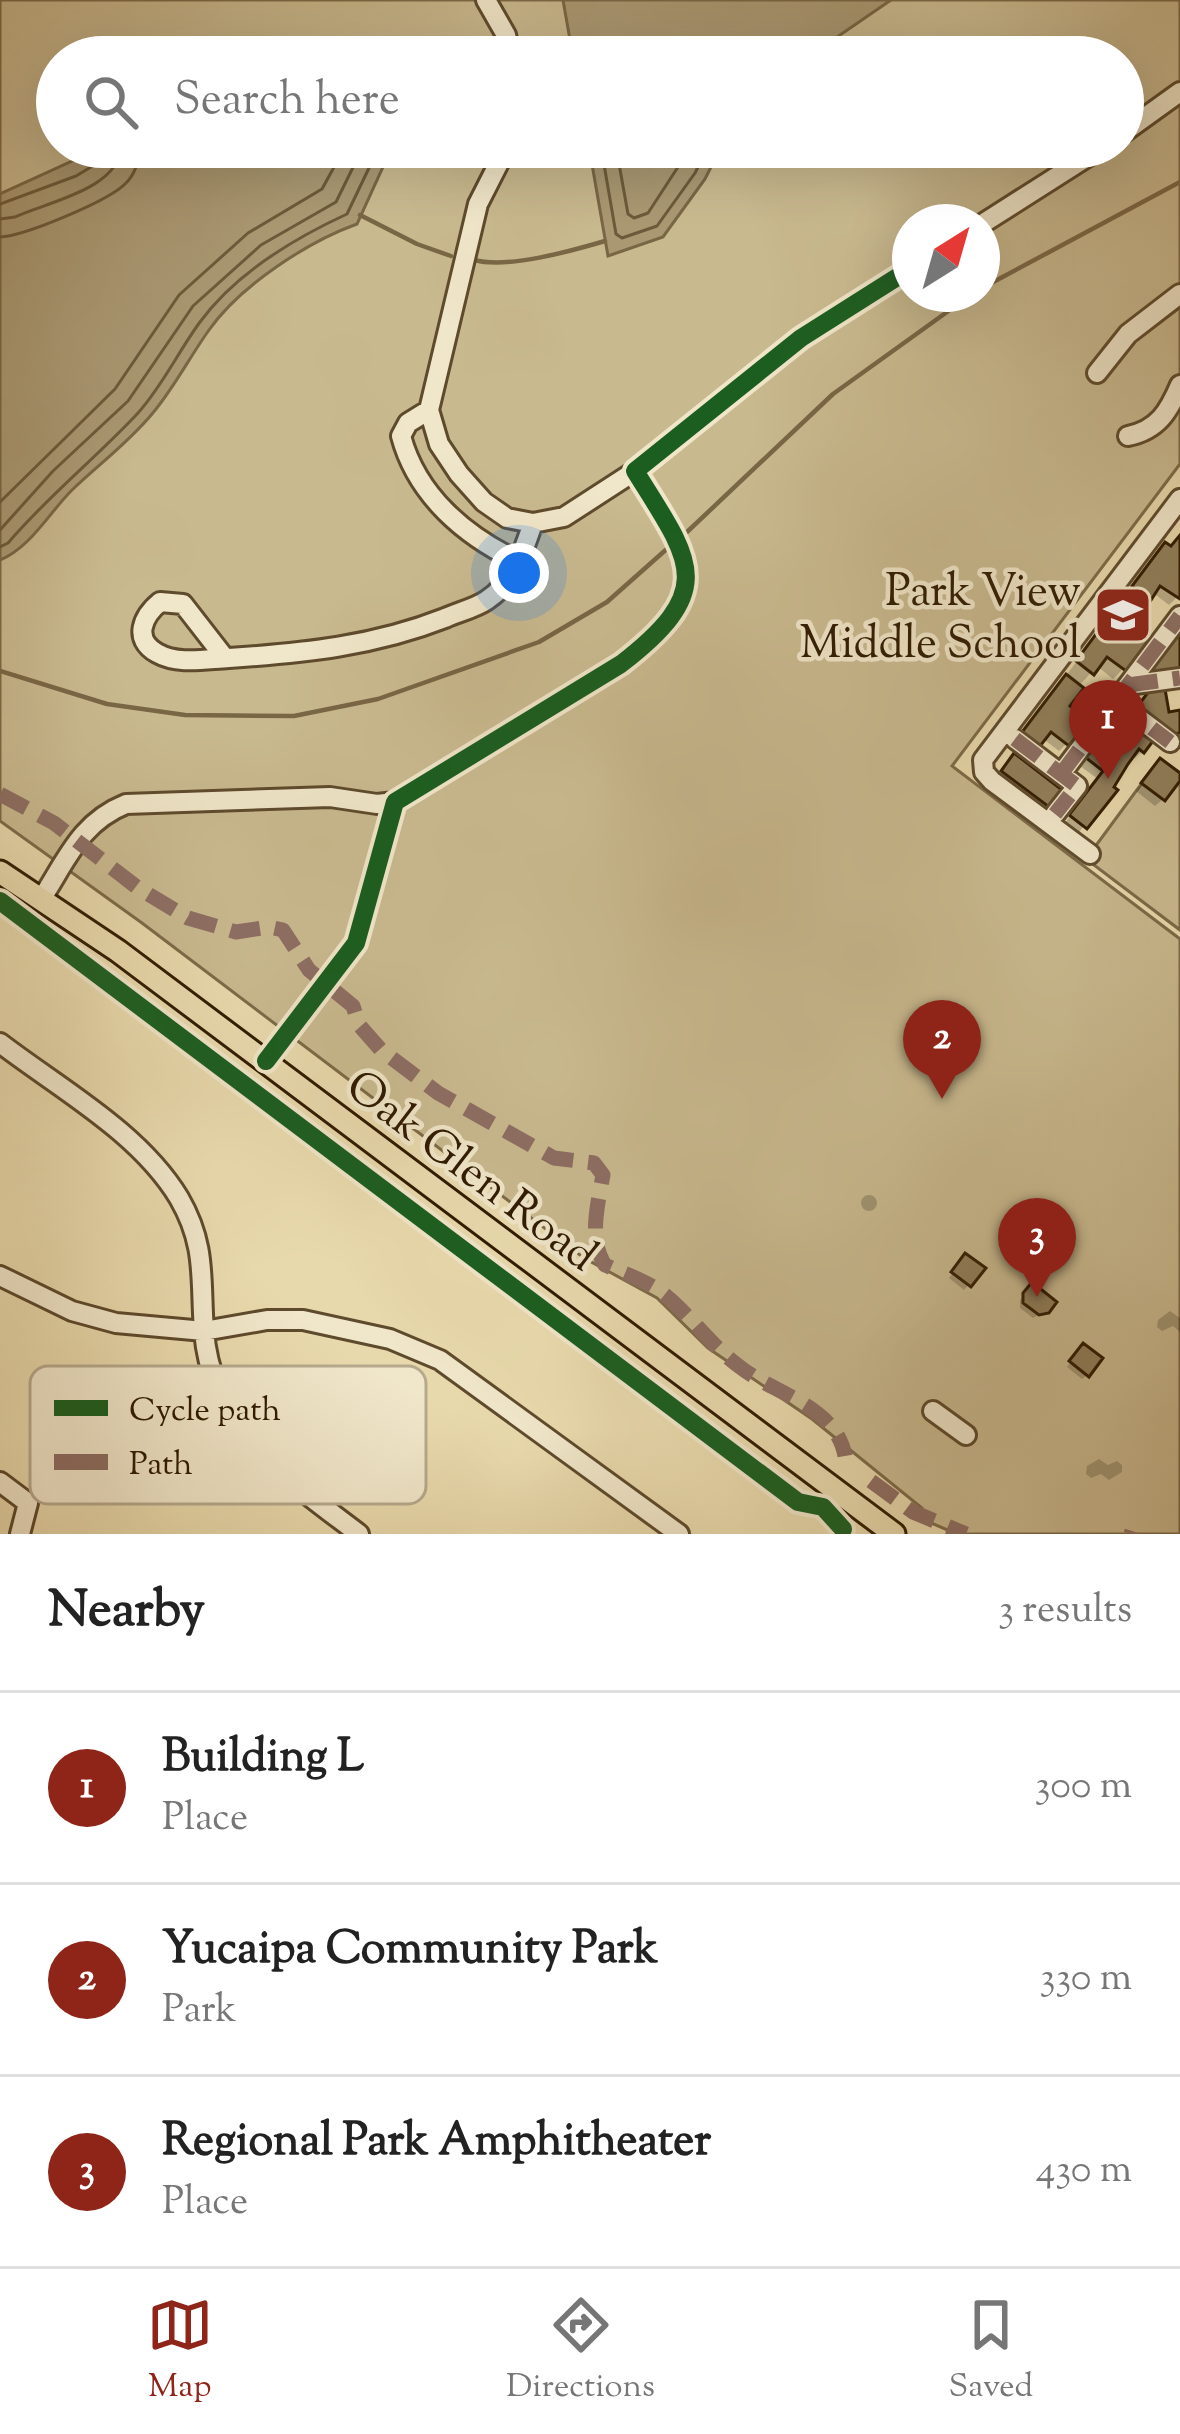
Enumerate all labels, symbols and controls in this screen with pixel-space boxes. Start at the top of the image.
search box [36,36,1144,168]
icon: search [78,69,144,135]
text: Search here [174,70,400,135]
north arrow [892,204,1000,312]
your location [489,543,549,603]
place label: Park View Middle School [800,562,1081,679]
school or university icon: Park View Middle School [1092,584,1154,646]
pin: 1 [1069,680,1147,779]
pin: 2 [903,1000,981,1099]
street label: Oak Glen Road [330,1057,609,1290]
pin: 3 [998,1198,1076,1297]
legend [30,1366,426,1504]
text: Cycle path [129,1388,281,1436]
text: Path [129,1442,193,1490]
text: Nearby [48,1576,205,1649]
text: 3 results [998,1584,1132,1640]
text: Building L [162,1727,364,1792]
text: 1 [80,1760,94,1816]
text: 300 m [1035,1760,1132,1816]
text: Place [162,1792,248,1848]
text: Yucaipa Community Park [162,1919,658,1984]
text: 2 [78,1952,96,2008]
text: 330 m [1040,1952,1132,2008]
text: Park [162,1984,237,2040]
text: Regional Park Amphitheater [162,2111,711,2176]
text: 3 [79,2144,95,2200]
text: 430 m [1036,2144,1132,2200]
text: Place [162,2176,248,2232]
tab: Map [147,2292,213,2412]
tab: Directions [506,2292,655,2412]
tab: Saved [949,2292,1033,2412]

